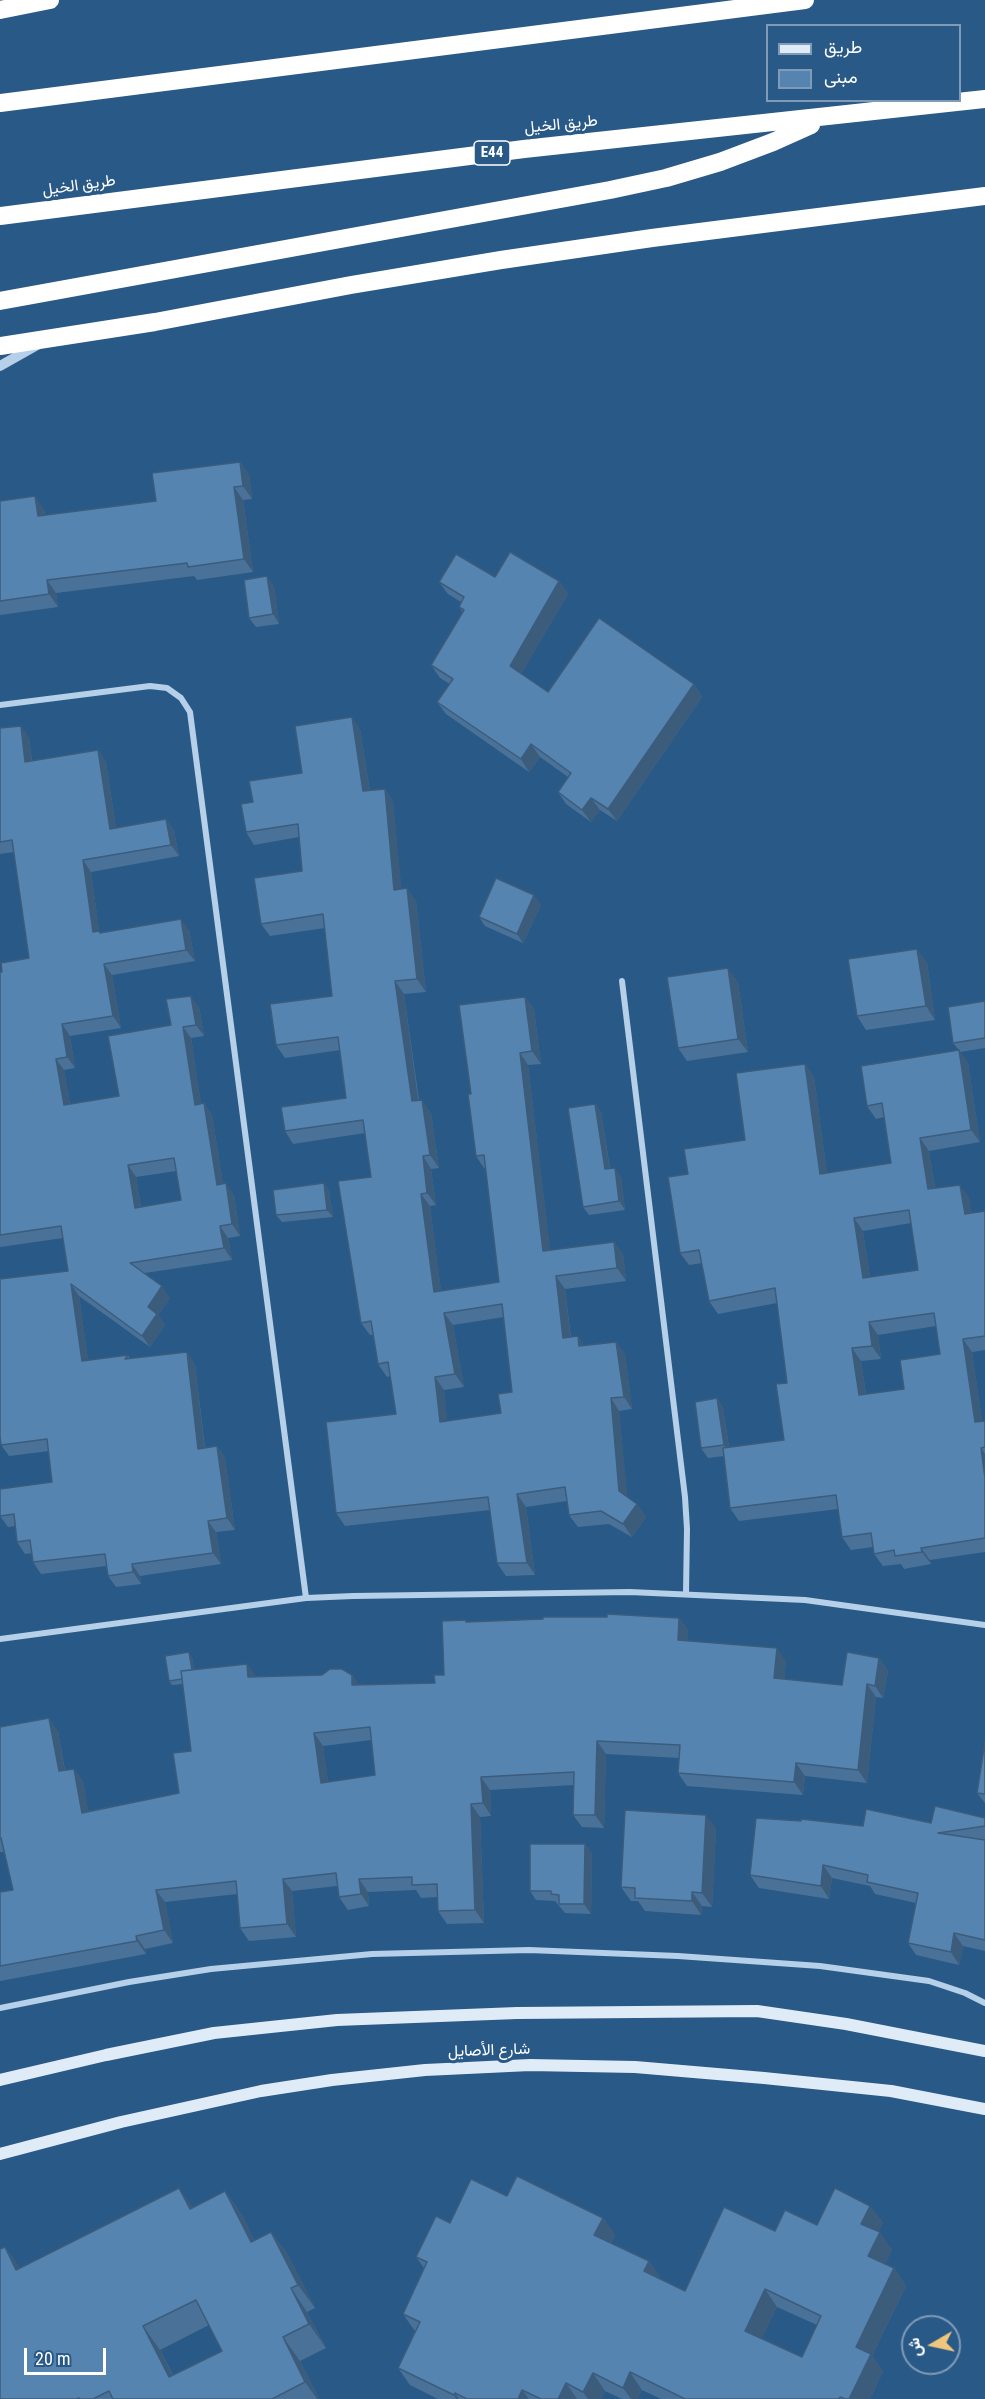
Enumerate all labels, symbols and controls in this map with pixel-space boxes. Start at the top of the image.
legend [766,24,961,102]
text: طريق [824,36,862,57]
text: مبنى [824,66,858,87]
street label: طريق الخيل [523,112,599,138]
road number: E44 [474,141,510,165]
street label: طريق الخيل [41,171,117,201]
street label: شارع الأصايل [447,2040,531,2062]
north arrow [901,2315,961,2375]
scale bar [27,2336,110,2374]
text: ش [904,2337,926,2359]
text: 20 m [35,2348,70,2369]

